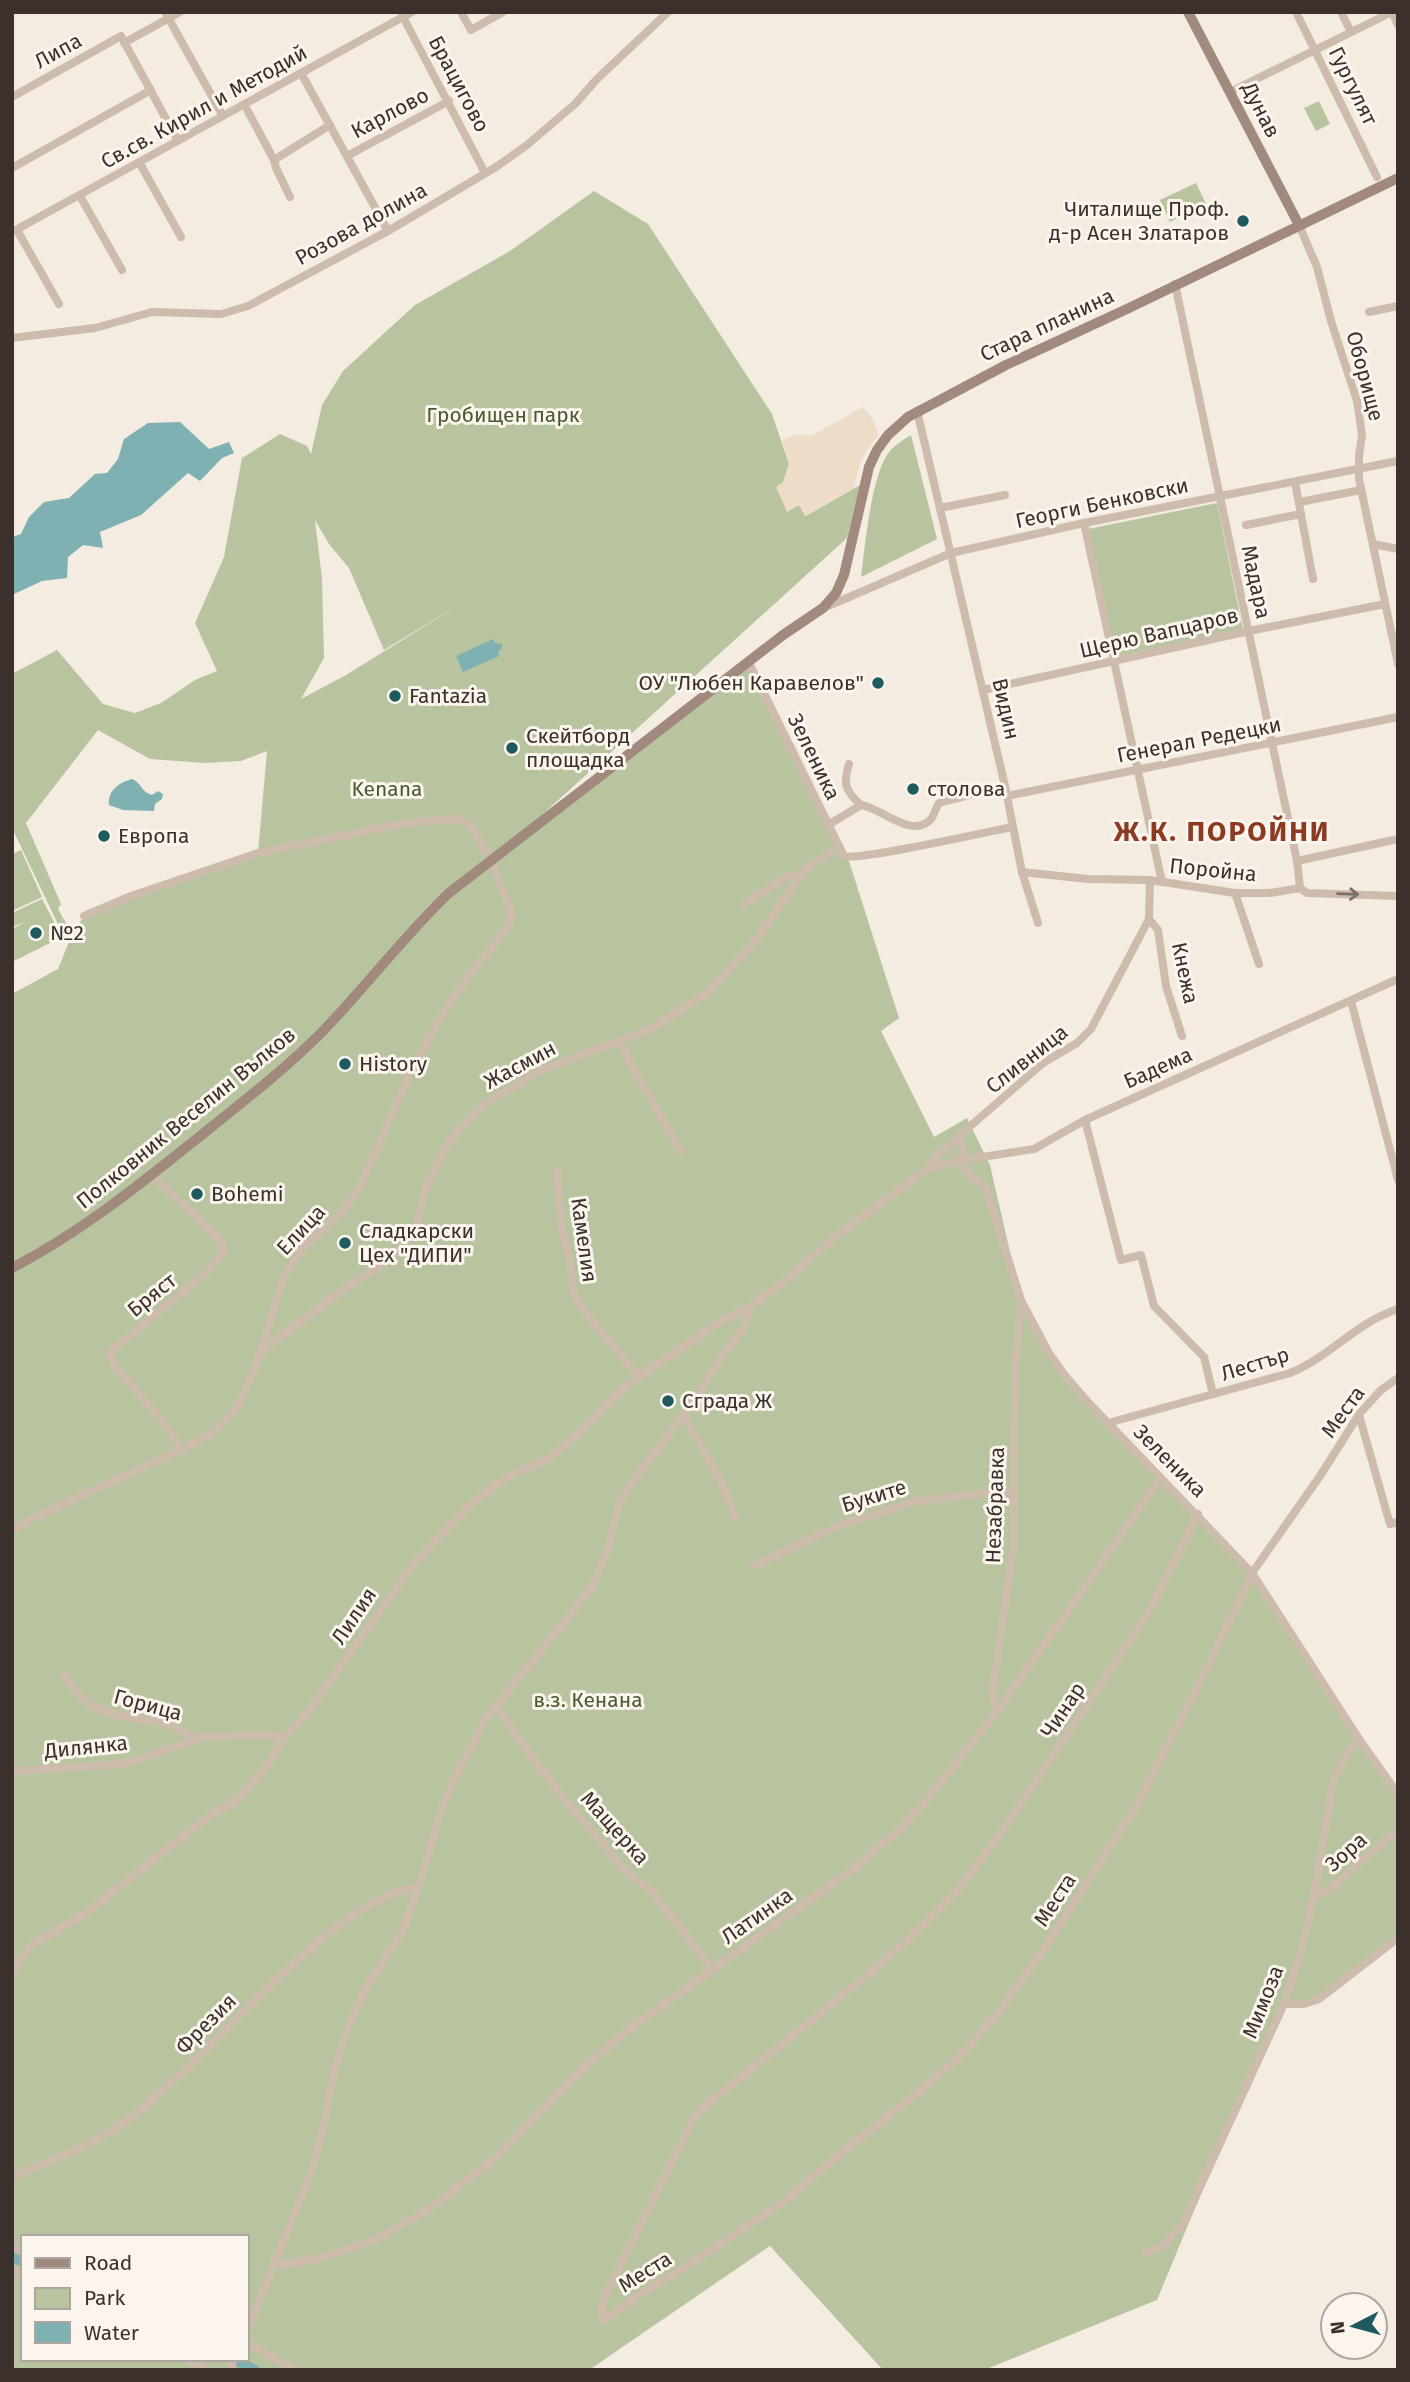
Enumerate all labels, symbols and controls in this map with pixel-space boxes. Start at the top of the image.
street label: Липа [30,27,86,75]
street label: Брацигово [423,31,495,137]
street label: Св.св. Кирил и Методий [96,39,312,175]
street label: Гургулят [1323,43,1383,130]
street label: Дунав [1236,77,1286,142]
street label: Карлово [347,82,433,144]
street label: Розова долина [290,177,432,271]
place label: Читалище Проф. д-р Асен Златаров [1049,196,1229,246]
marker: Читалище Проф. д-р Асен Златаров [1235,213,1251,229]
street label: Стара планина [976,283,1118,367]
street label: Оборище [1341,328,1389,424]
park label: Гробищен парк [426,402,580,428]
street label: Георги Бенковски [1013,472,1191,534]
street label: Мадара [1236,543,1276,621]
street label: Щерю Вапцаров [1077,602,1241,664]
place label: ОУ "Любен Каравелов" [638,670,864,696]
marker: ОУ "Любен Каравелов" [870,675,886,691]
street label: Видин [986,676,1026,742]
place label: Fantazia [409,683,487,709]
marker: Fantazia [387,688,403,704]
street label: Зеленика [782,710,846,804]
street label: Генерал Редецки [1115,711,1283,769]
place label: Скейтборд площадка [526,723,630,773]
marker: Скейтборд площадка [504,740,520,756]
park label: Kenana [352,776,422,802]
place label: столова [927,776,1005,802]
marker: столова [905,781,921,797]
district label: Ж.К. ПОРОЙНИ [1113,815,1330,848]
place label: Европа [118,823,189,849]
marker: Европа [96,828,112,844]
street label: Поройна [1168,852,1258,888]
one-way arrow [1337,888,1360,901]
place label: №2 [50,920,84,946]
marker: №2 [28,925,44,941]
street label: Кнежа [1166,940,1204,1006]
street label: Сливница [981,1019,1073,1099]
street label: Полковник Веселин Вълков [71,1022,301,1214]
street label: Жасмин [480,1035,560,1095]
street label: Бадема [1120,1041,1196,1095]
place label: History [359,1051,428,1077]
marker: History [337,1056,353,1072]
place label: Bohemi [211,1181,284,1207]
marker: Bohemi [189,1186,205,1202]
street label: Камелия [565,1196,603,1284]
street label: Елица [271,1199,331,1261]
place label: Сладкарски Цех "ДИПИ" [359,1218,474,1268]
marker: Сладкарски Цех "ДИПИ" [337,1235,353,1251]
street label: Бряст [122,1267,182,1323]
street label: Лестър [1218,1341,1292,1387]
street label: Места [1315,1381,1371,1443]
place label: Сграда Ж [682,1388,773,1414]
marker: Сграда Ж [660,1393,676,1409]
street label: Зеленика [1128,1419,1212,1503]
street label: Незабравка [980,1446,1010,1564]
street label: Буките [838,1474,910,1518]
street label: Лилия [326,1583,382,1649]
street label: Чинар [1035,1677,1091,1743]
street label: Горица [111,1683,185,1727]
park label: в.з. Кенана [533,1687,643,1713]
street label: Дилянка [42,1730,129,1764]
street label: Мащерка [575,1786,655,1870]
street label: Зора [1320,1827,1372,1877]
street label: Места [1028,1869,1082,1931]
street label: Латинка [716,1882,798,1950]
street label: Мимоза [1237,1962,1289,2042]
street label: Фрезия [170,1988,242,2060]
legend [21,2235,248,2361]
street label: Места [614,2246,676,2298]
text: Road [84,2250,132,2276]
text: Park [84,2285,126,2311]
north arrow [1319,2291,1389,2361]
text: Water [84,2320,139,2346]
text: N [1325,2320,1350,2335]

